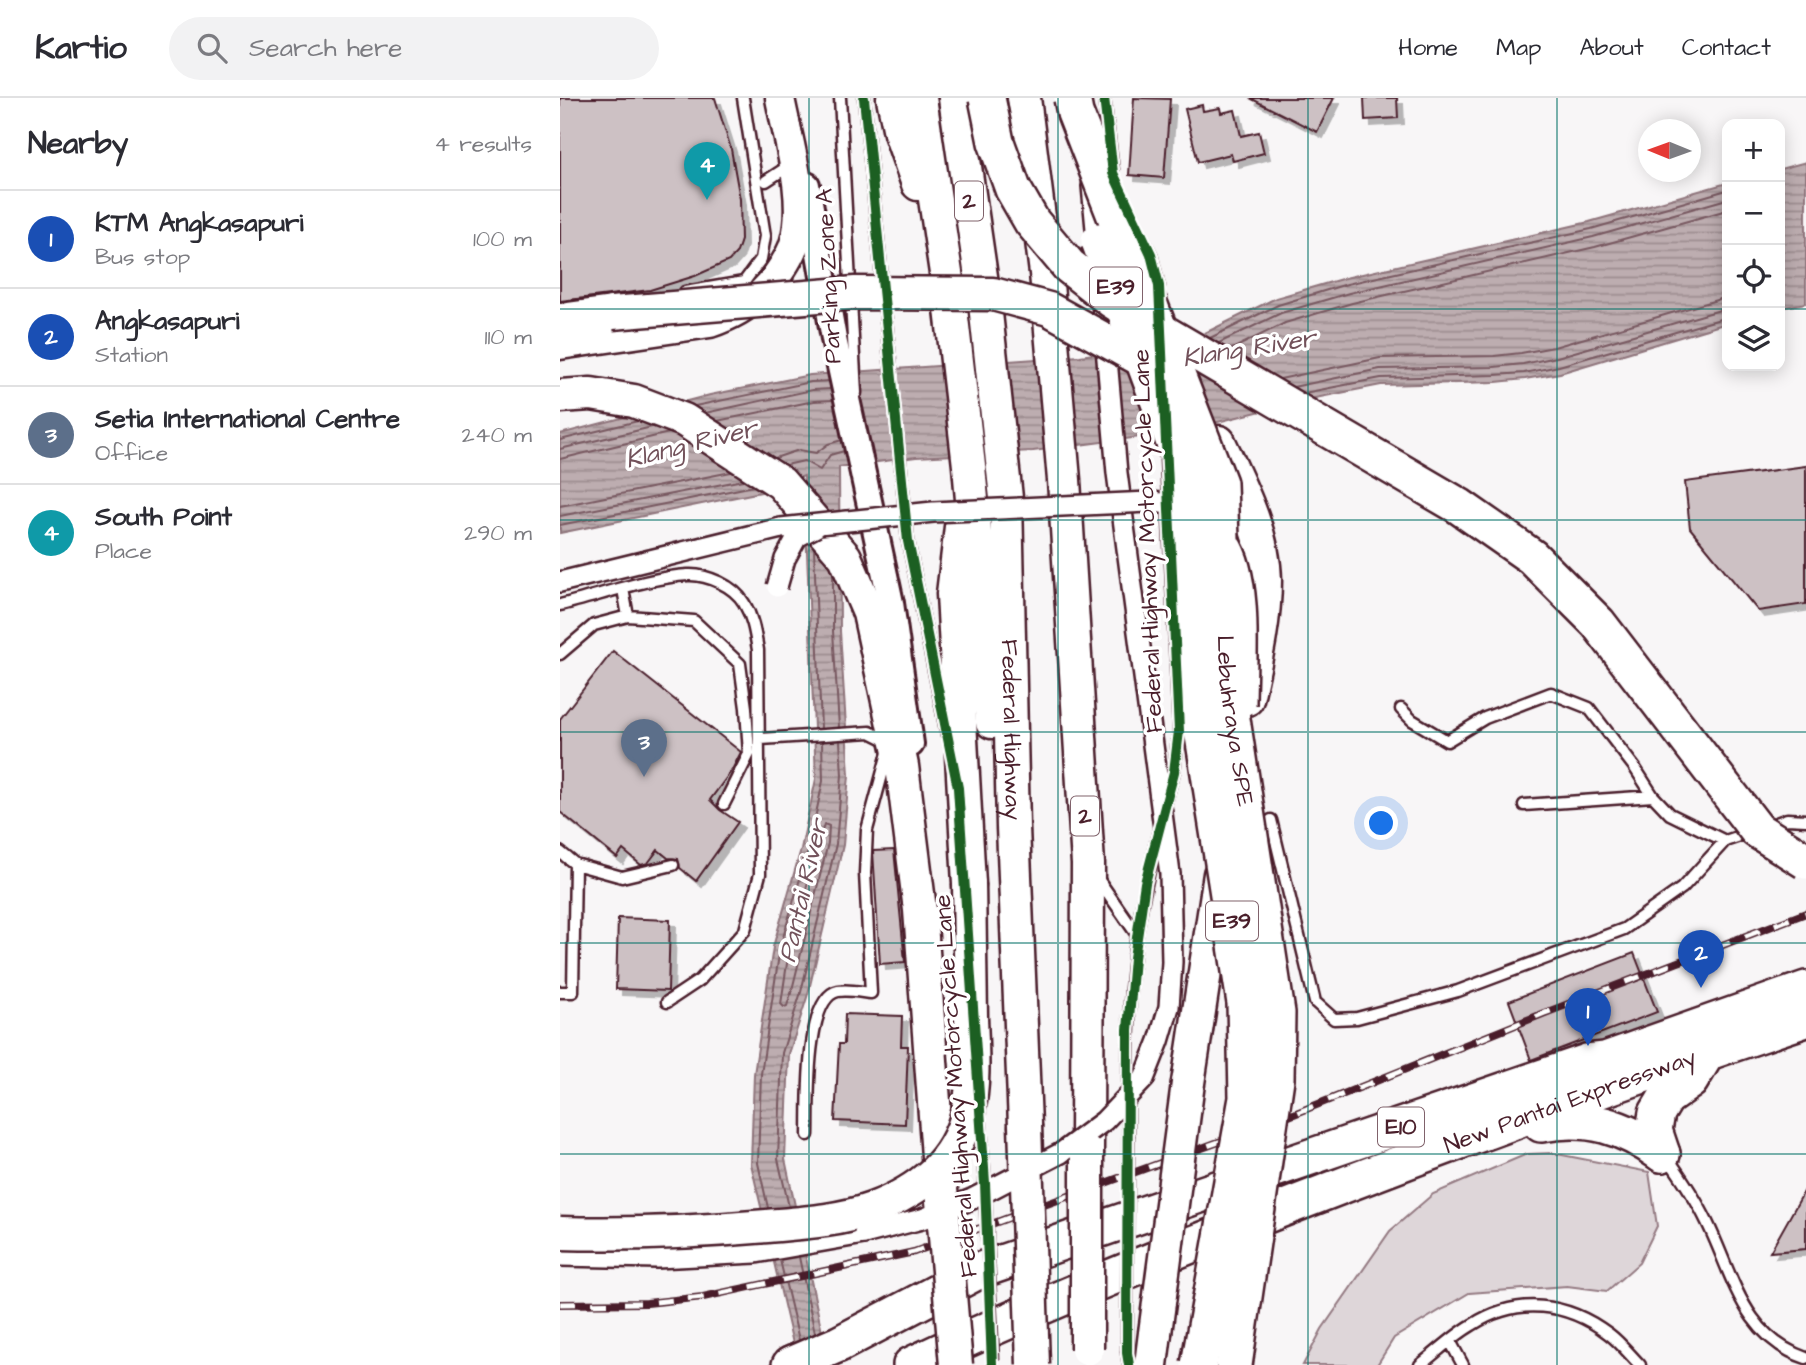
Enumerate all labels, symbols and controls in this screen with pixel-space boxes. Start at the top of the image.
search box [169,17,659,80]
text: Kartio [35,25,127,71]
icon: search [193,29,231,67]
text: Search here [249,30,402,66]
text: Home [1398,31,1458,65]
text: Map [1496,31,1541,65]
text: About [1579,31,1644,65]
text: Contact [1682,31,1771,65]
north arrow [1638,119,1701,182]
map controls [1722,119,1785,371]
button: + [1722,119,1785,182]
text: Nearby [28,123,128,165]
text: 4 results [434,128,532,160]
pin: 4 [684,142,730,200]
road number: 2 [955,181,983,220]
button: − [1722,182,1785,245]
street label: Parking Zone A [807,187,852,364]
text: KTM Angkasapuri [95,205,303,241]
text: 1 [50,223,52,255]
text: 100 m [473,223,532,255]
text: Bus stop [95,241,190,273]
button: locate [1722,245,1785,308]
road number: E39 [1090,268,1142,306]
text: Angkasapuri [95,303,240,339]
button: layers [1722,308,1785,371]
water label: Klang River [1180,319,1321,377]
text: 2 [44,321,58,353]
text: 110 m [484,321,532,353]
text: Station [95,339,168,371]
street label: Federal Highway Motorcycle Lane [1124,348,1173,734]
text: Setia International Centre [95,401,400,437]
water label: Klang River [622,410,763,479]
text: 3 [45,419,57,451]
text: 240 m [462,419,532,451]
text: Office [95,437,168,469]
text: South Point [95,499,232,535]
text: 4 [43,517,59,549]
text: 290 m [464,517,532,549]
text: Place [95,535,152,567]
street label: Lebuhraya SPE [1207,635,1262,809]
street label: Federal Highway [992,639,1030,821]
pin: 3 [621,719,667,777]
road number: 2 [1071,796,1099,836]
your location [1364,806,1398,840]
water label: Pantai River [769,814,837,966]
street label: Federal Highway Motorcycle Lane [926,893,987,1279]
road number: E39 [1206,902,1258,940]
pin: 2 [1678,930,1724,988]
pin: 1 [1565,988,1611,1046]
street label: New Pantai Expressway [1439,1041,1701,1163]
road number: E10 [1378,1108,1424,1146]

